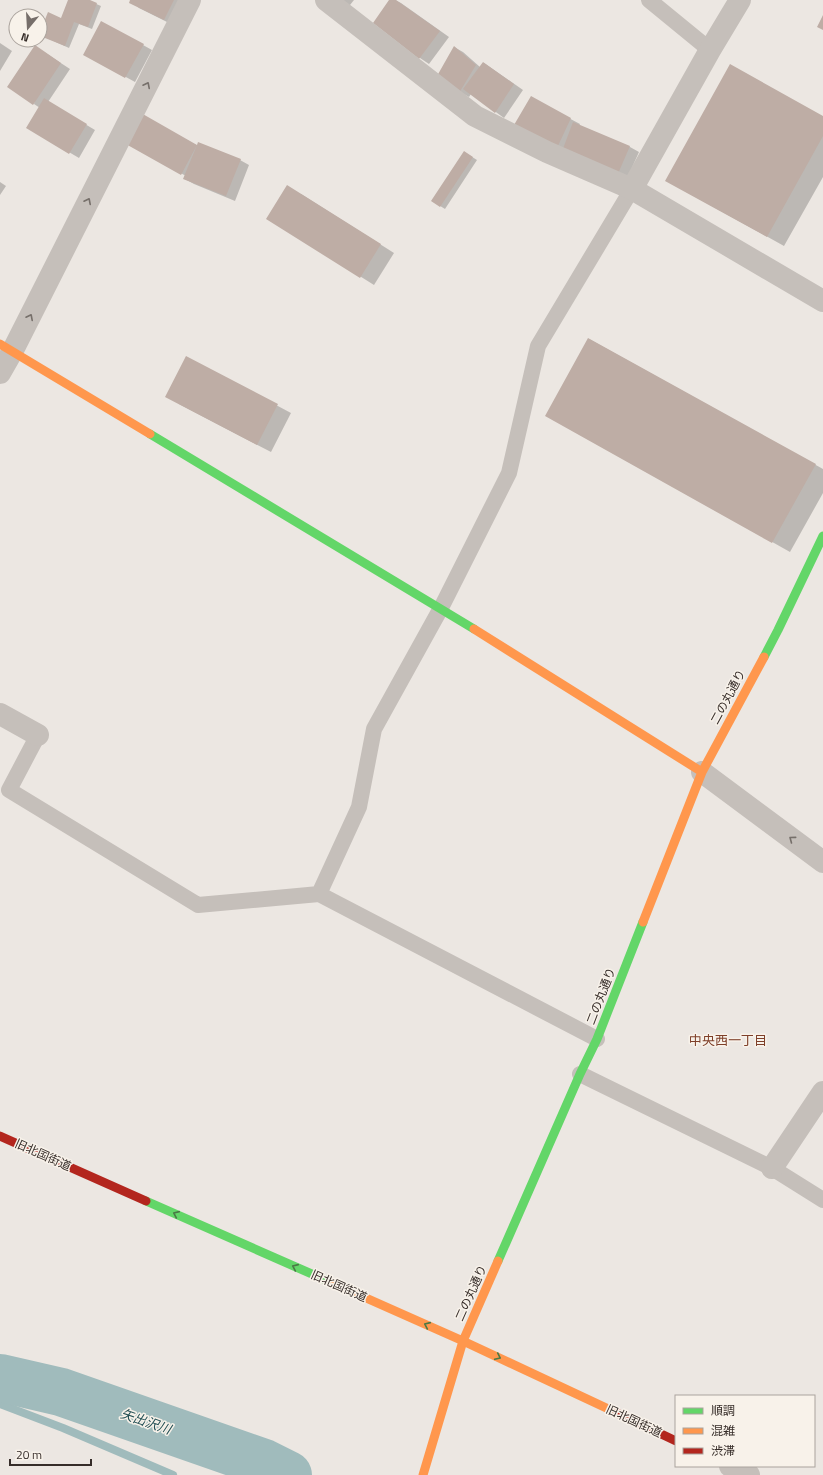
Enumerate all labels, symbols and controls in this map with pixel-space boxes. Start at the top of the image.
north arrow [8,8,48,48]
text: N [19,29,31,46]
one-way arrow [142,82,150,89]
one-way arrow [84,198,91,206]
one-way arrow [25,314,33,322]
street label: 二の丸通り [705,666,750,728]
one-way arrow [789,837,796,844]
street label: 二の丸通り [581,964,620,1027]
district label: 中央西一丁目 [689,1030,767,1050]
street label: 旧北国街道 [12,1134,74,1175]
one-way arrow [173,1211,181,1219]
street label: 二の丸通り [450,1262,491,1324]
one-way arrow [292,1264,300,1272]
street label: 旧北国街道 [308,1265,370,1306]
one-way arrow [424,1322,431,1330]
one-way arrow [494,1352,501,1360]
legend [675,1395,815,1467]
street label: 旧北国街道 [603,1399,665,1442]
text: 順調 [711,1401,735,1420]
water label: 矢出沢川 [118,1403,176,1440]
text: 混雑 [711,1421,735,1440]
scale bar [10,1441,91,1467]
text: 渋滞 [711,1441,735,1460]
text: 20 m [16,1445,42,1464]

